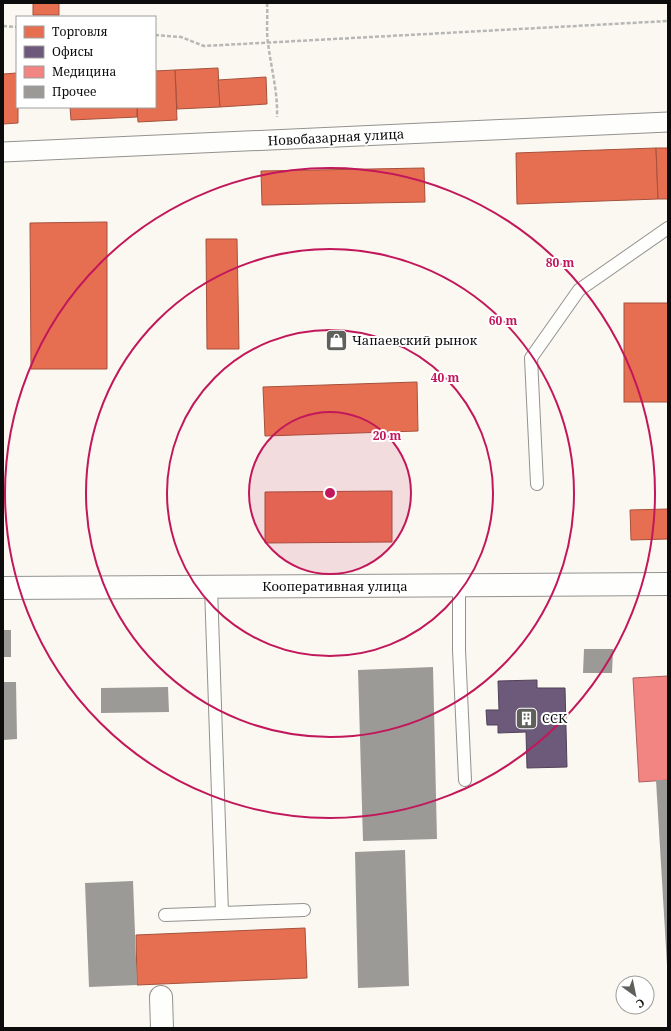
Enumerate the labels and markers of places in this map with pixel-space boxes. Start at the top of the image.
shop icon: Чапаевский рынок [323,327,349,353]
place label: Чапаевский рынок [352,331,478,349]
centre of rings [323,486,337,500]
building icon: ССК [513,705,539,731]
place label: ССК [542,709,568,727]

